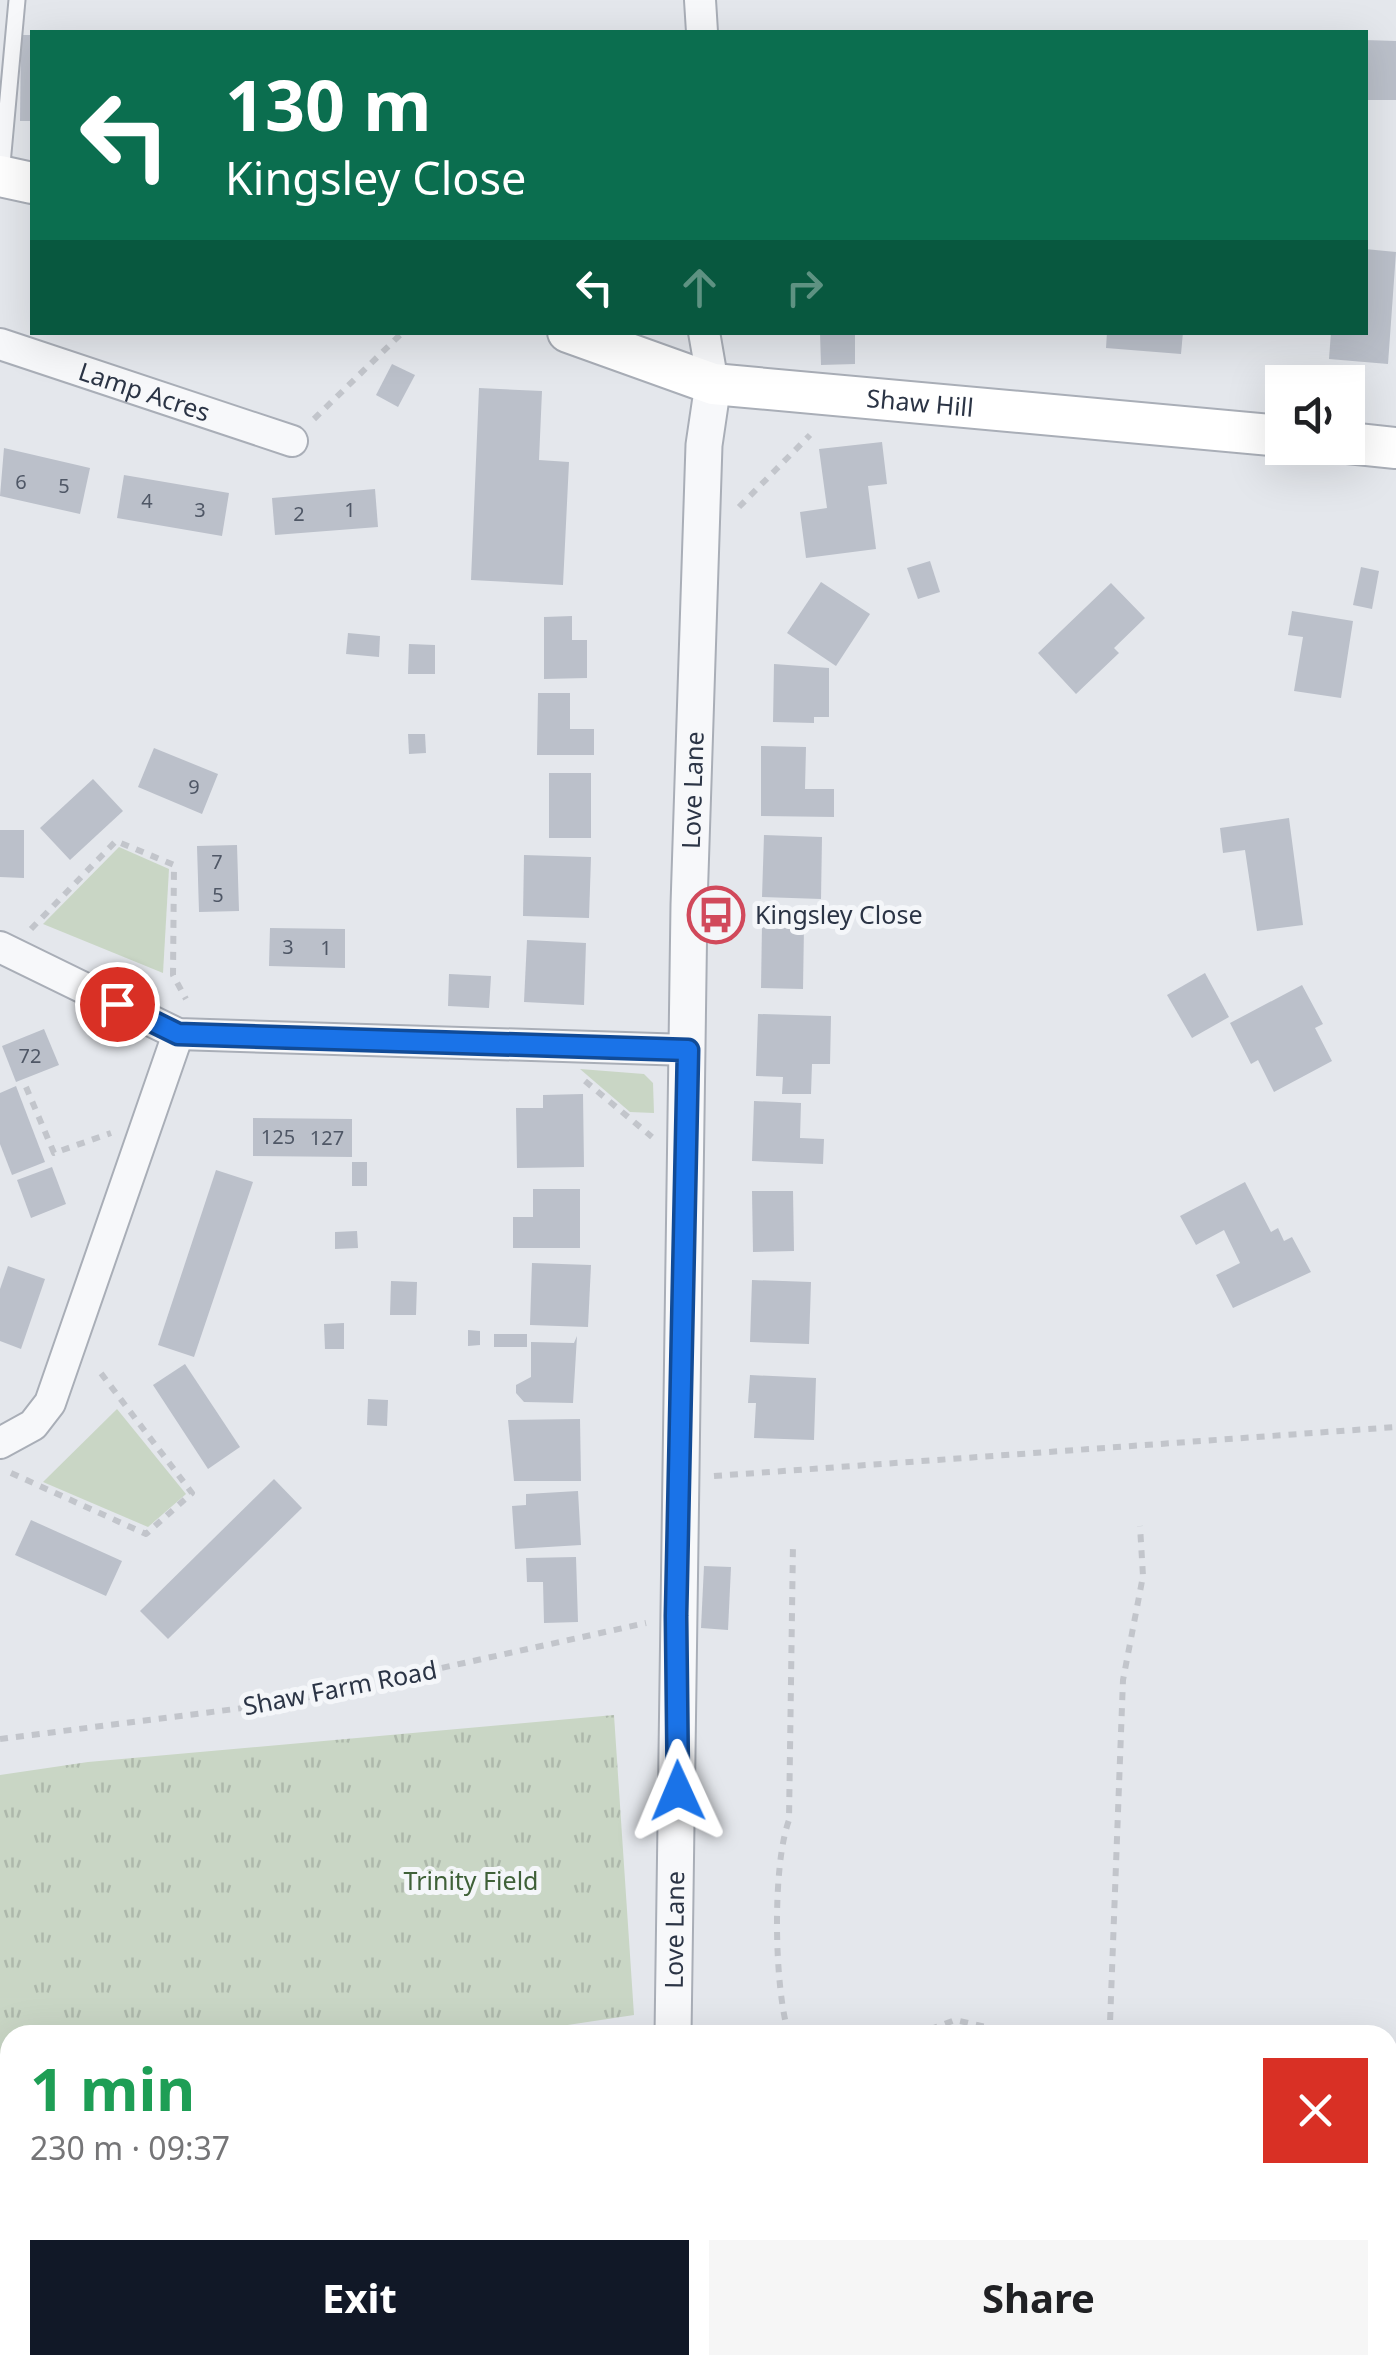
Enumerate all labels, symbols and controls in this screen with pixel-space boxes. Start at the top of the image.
text: 130 m [225,56,432,152]
icon: left [60,70,190,200]
text: Kingsley Close [225,147,526,208]
icon: left [567,260,622,315]
icon: ahead [672,260,727,315]
icon: right [777,260,832,315]
street label: Lamp Acres [75,353,215,429]
map controls [1265,365,1365,465]
button: sound [1265,365,1365,465]
street label: Shaw Hill [865,380,975,424]
house number: 6 [15,468,27,495]
house number: 5 [58,472,70,499]
house number: 4 [141,487,153,514]
house number: 3 [194,496,206,523]
house number: 1 [344,496,356,523]
house number: 2 [293,500,305,527]
street label: Love Lane [673,731,711,850]
house number: 9 [188,773,200,800]
house number: 7 [211,848,223,875]
house number: 5 [212,881,224,908]
bus stop icon: Kingsley Close [686,885,746,945]
place label: Kingsley Close [755,897,922,931]
house number: 3 [282,933,294,960]
house number: 1 [320,934,332,961]
pin [75,962,160,1047]
icon: arrive [90,977,145,1032]
house number: 72 [19,1042,41,1069]
house number: 125 [261,1123,295,1150]
house number: 127 [310,1124,344,1151]
street label: Shaw Farm Road [240,1652,440,1722]
position arrow [626,1739,730,1843]
park label: Trinity Field [404,1863,538,1897]
street label: Love Lane [656,1871,691,1989]
text: 1 min [30,2047,195,2129]
button: close [1263,2058,1368,2163]
text: 230 m · 09:37 [30,2126,230,2169]
button: Exit [30,2240,689,2355]
button: Share [709,2240,1368,2355]

